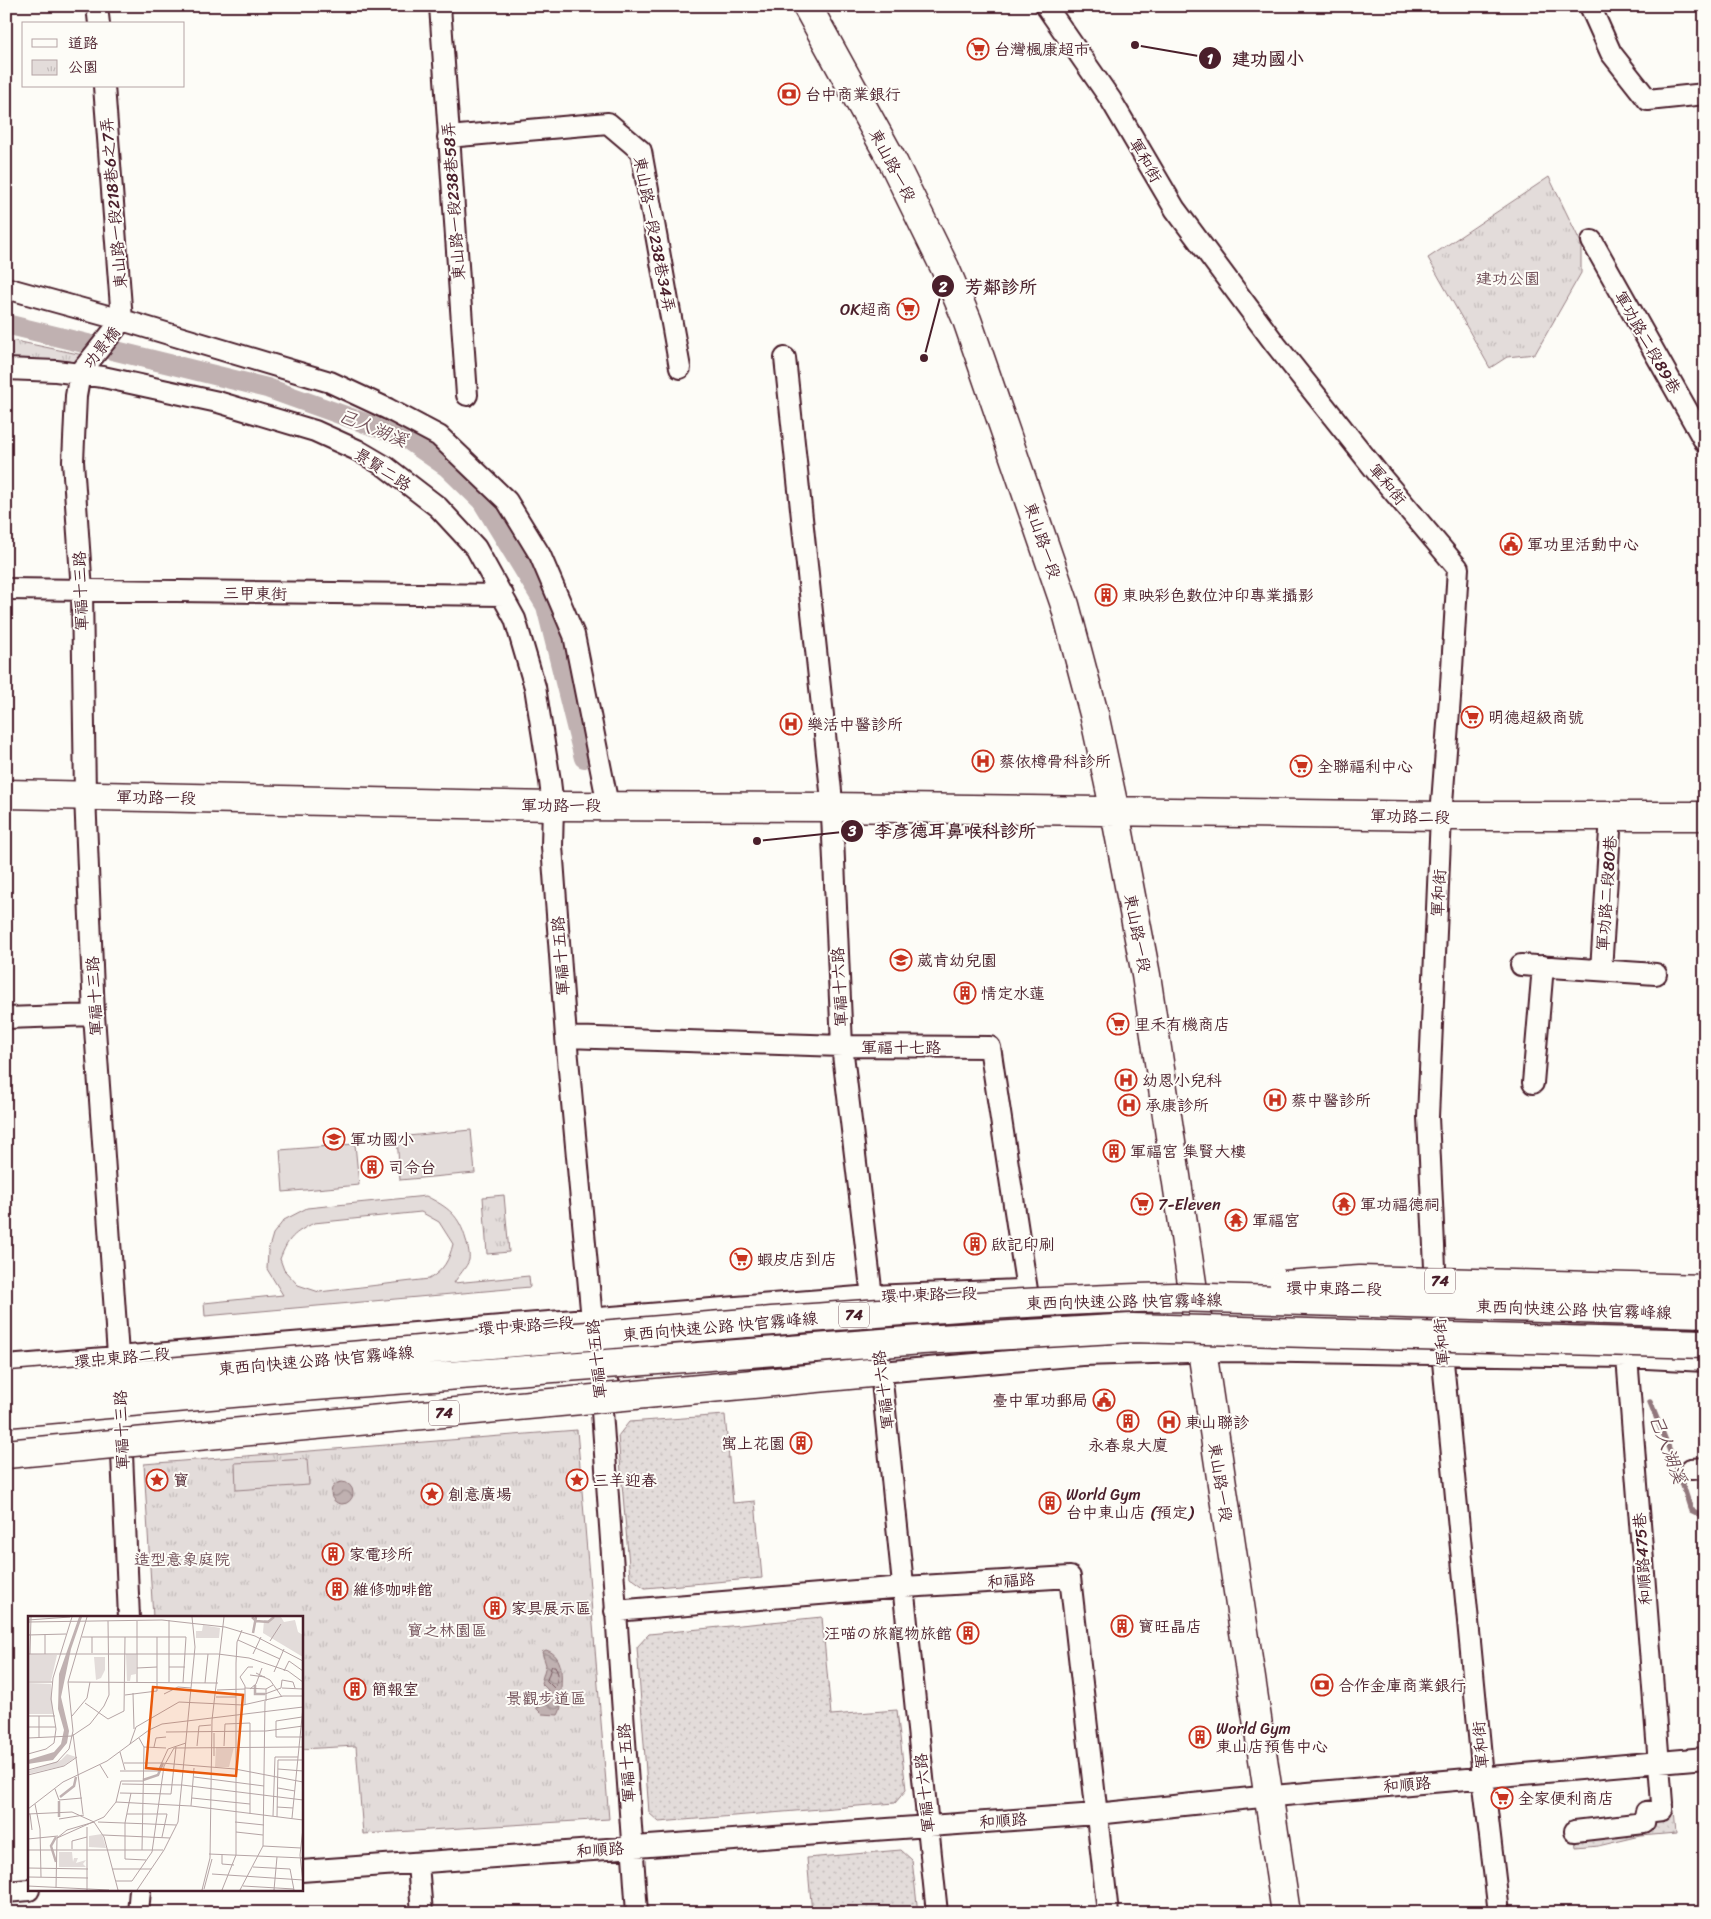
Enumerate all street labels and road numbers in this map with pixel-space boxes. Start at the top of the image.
street label: 東山路一段218巷6之7弄 [92,116,135,290]
street label: 東山路一段238巷58弄 [433,121,474,281]
street label: 東山路一段 [861,123,924,207]
street label: 軍和街 [1121,132,1170,188]
street label: 東山路一段238巷34弄 [625,154,684,315]
street label: 軍功路二段89巷 [1606,285,1689,400]
street label: 功景橋 [75,319,128,375]
street label: 景賢二路 [348,440,417,499]
street label: 軍和街 [1361,457,1414,512]
street label: 東山路一段 [1016,498,1069,583]
street label: 軍福十三路 [65,550,96,631]
street label: 三甲東街 [223,578,287,609]
street label: 軍功路一段 [116,782,196,813]
street label: 軍功路一段 [521,791,601,820]
street label: 軍功路二段 [1370,801,1450,832]
street label: 軍功路二段80巷 [1588,834,1625,952]
street label: 軍和街 [1423,868,1454,918]
street label: 東山路一段 [1116,891,1159,975]
street label: 軍福十五路 [543,915,578,997]
street label: 軍福十六路 [823,946,856,1028]
street label: 軍福十三路 [78,955,111,1037]
street label: 軍福十七路 [861,1033,941,1062]
road number: 74 [1425,1268,1455,1294]
street label: 環中東路二段 [1286,1273,1382,1304]
street label: 環中東路二段 [881,1278,978,1311]
street label: 東西向快速公路 快官霧峰線 [1026,1285,1222,1318]
street label: 東西向快速公路 快官霧峰線 [1475,1292,1673,1327]
road number: 74 [839,1302,869,1328]
street label: 東西向快速公路 快官霧峰線 [621,1304,819,1349]
street label: 環中東路二段 [477,1308,575,1343]
street label: 軍和街 [1425,1317,1458,1367]
street label: 軍福十五路 [578,1318,615,1400]
street label: 東西向快速公路 快官霧峰線 [217,1338,415,1383]
street label: 環中東路二段 [73,1339,171,1376]
street label: 軍福十六路 [864,1348,903,1431]
street label: 軍福十三路 [106,1389,137,1470]
road number: 74 [429,1400,459,1426]
street label: 東山路一段 [1200,1440,1241,1524]
street label: 和順路475巷 [1625,1512,1660,1606]
street label: 和福路 [986,1564,1036,1597]
street label: 軍和街 [1464,1720,1497,1770]
street label: 軍福十五路 [609,1722,644,1804]
street label: 軍福十六路 [906,1752,943,1834]
street label: 和順路 [1382,1768,1432,1801]
street label: 和順路 [978,1804,1028,1837]
street label: 和順路 [575,1833,625,1866]

